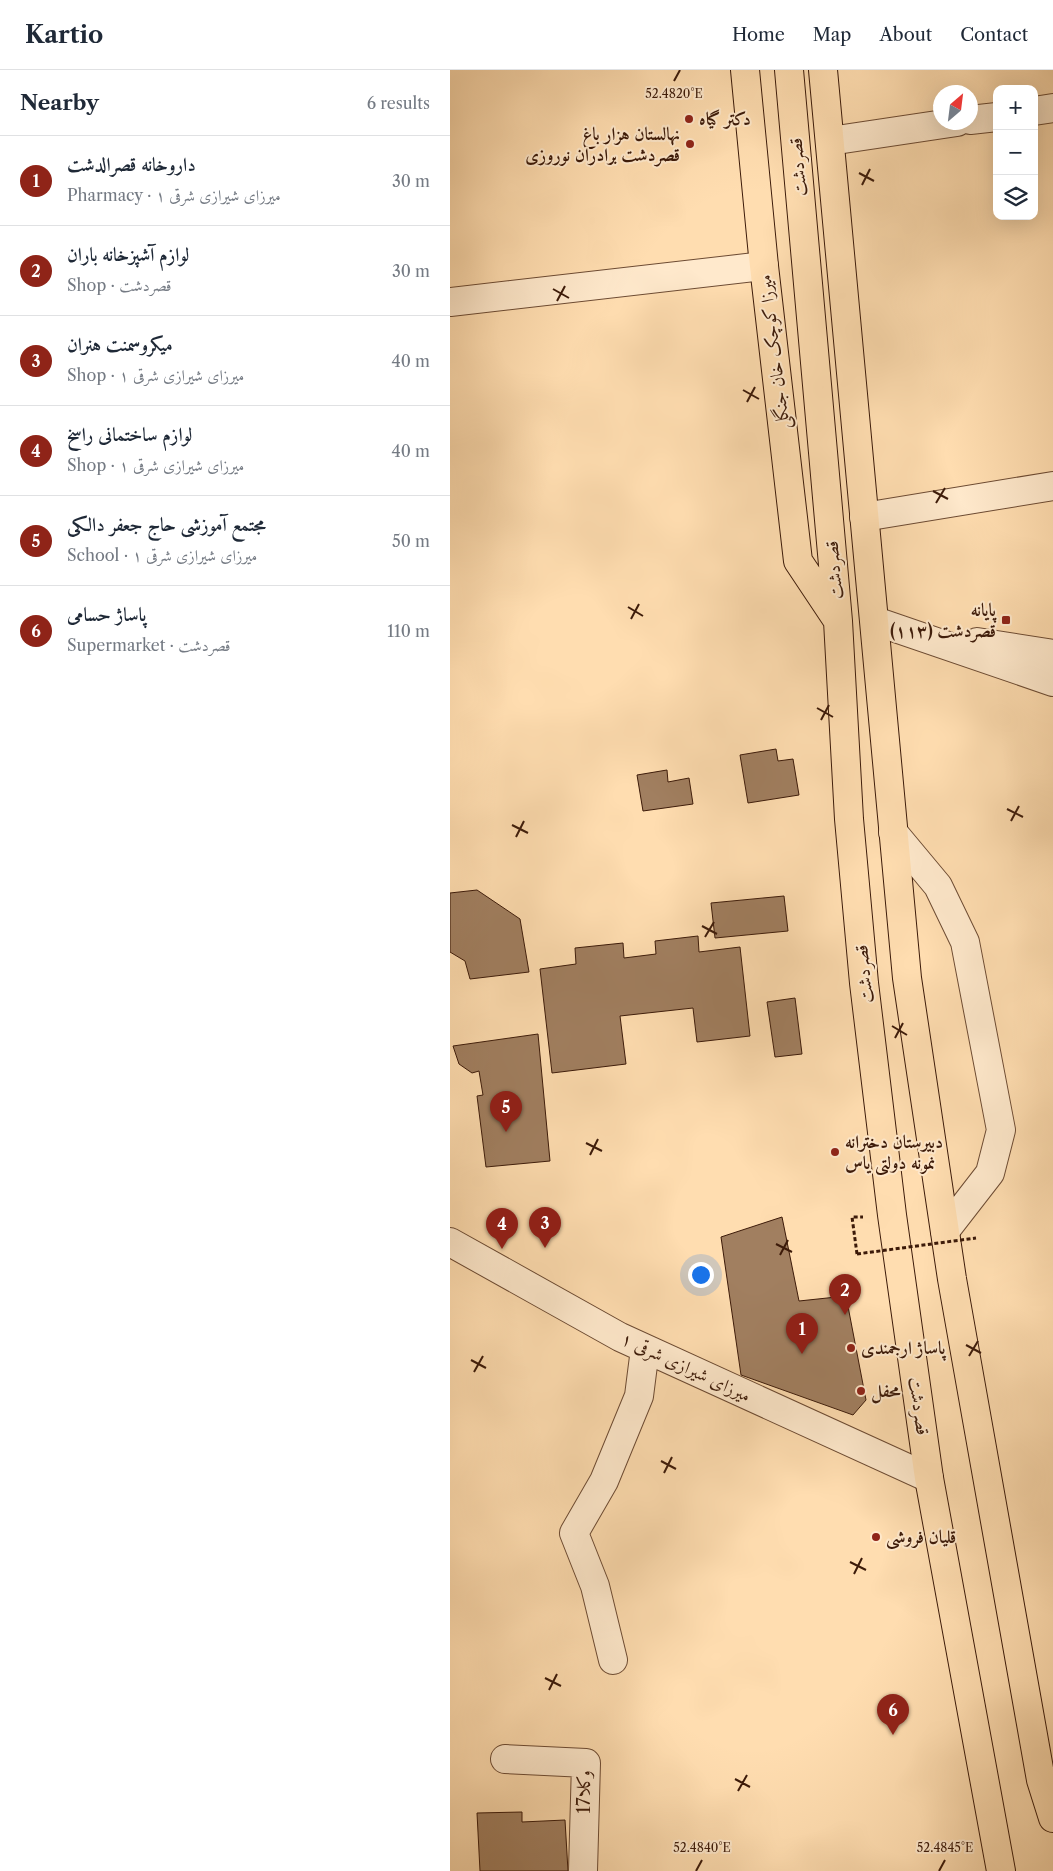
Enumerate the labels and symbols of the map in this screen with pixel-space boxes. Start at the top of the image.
north arrow [933,85,978,130]
text: 52.4820°E [645,86,703,101]
place label: دکتر گیاه [699,108,751,130]
marker: دکتر گیاه [683,113,695,125]
place label: نهالستان هزار باغ قصردشت برادران نوروزی [525,123,680,167]
street label: قصردشت [784,137,813,197]
marker: نهالستان هزار باغ قصردشت برادران نوروزی [684,138,696,150]
street label: میرزا کوچک خان جنگلی [753,273,796,431]
street label: قصردشت [820,540,849,600]
place label: پایانه قصردشت (۱۱۳) [890,599,998,643]
marker: پایانه قصردشت (۱۱۳) [1000,614,1012,626]
street label: قصردشت [850,944,879,1004]
pin: 5 [490,1091,522,1132]
place label: دبیرستان دخترانه نمونه دولتی یاس [845,1131,943,1176]
marker: دبیرستان دخترانه نمونه دولتی یاس [829,1146,841,1158]
pin: 3 [529,1207,561,1248]
pin: 4 [486,1208,518,1249]
your location [688,1262,714,1288]
pin: 2 [829,1274,861,1315]
pin: 1 [786,1313,818,1354]
street label: ۱ میرزای شیرازی شرقی [617,1327,754,1408]
place label: پاساژ ارجمندی [861,1337,947,1361]
marker: پاساژ ارجمندی [845,1342,857,1354]
street label: قصردشت [903,1375,934,1437]
place label: محفل [871,1380,901,1404]
marker: محفل [855,1385,867,1397]
place label: قلیان فروشی [886,1526,956,1550]
marker: قلیان فروشی [870,1531,882,1543]
pin: 6 [877,1694,909,1735]
street label: 17وکلا [573,1770,595,1814]
text: 52.4840°E [673,1840,731,1855]
text: 52.4845°E [917,1840,973,1855]

